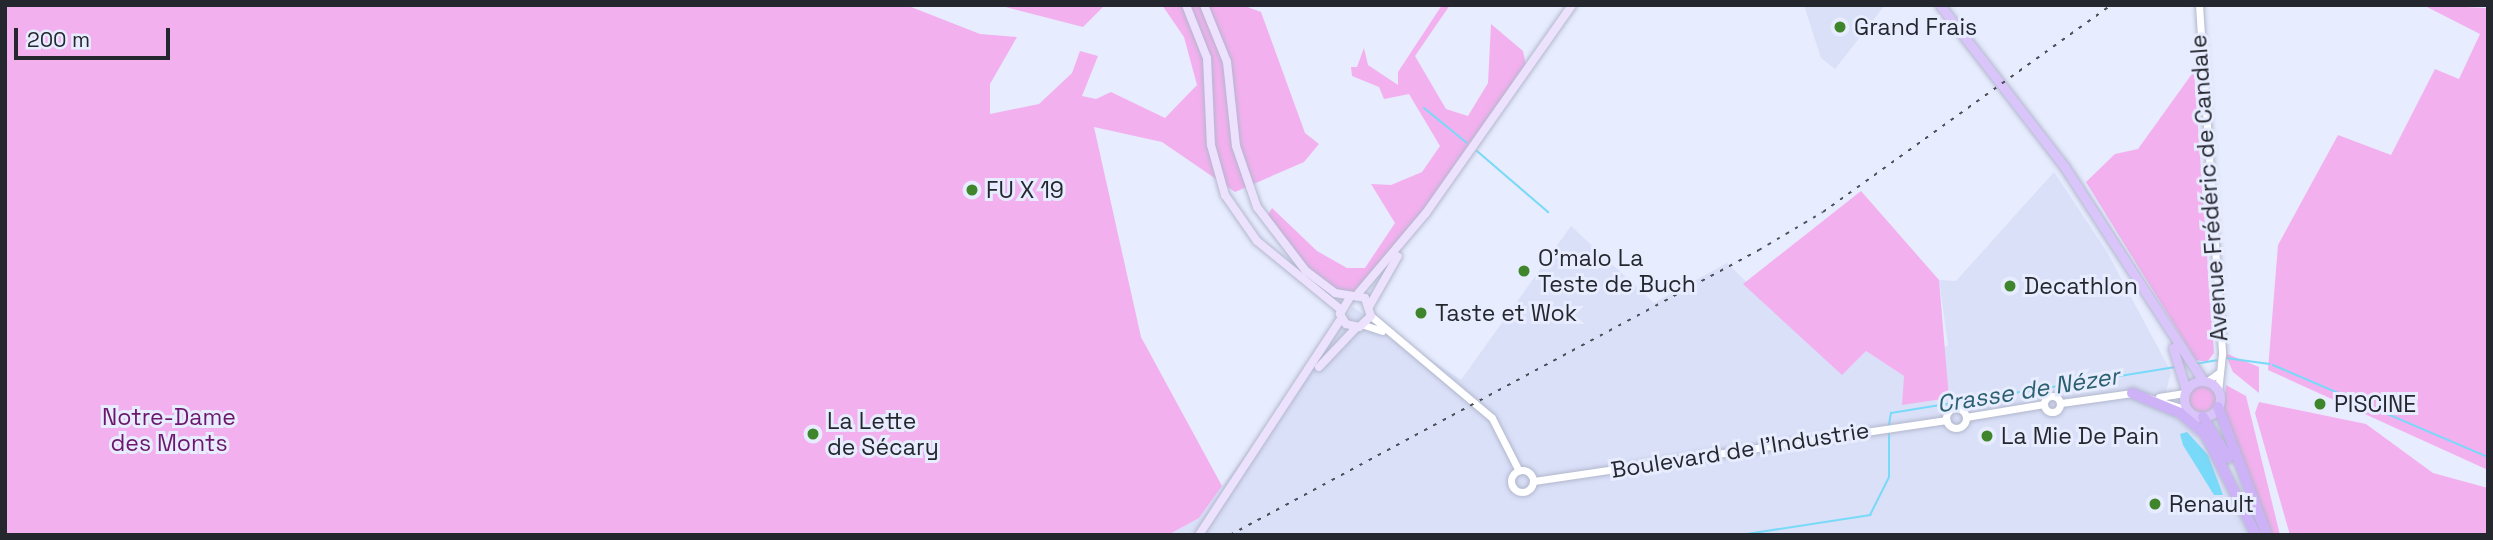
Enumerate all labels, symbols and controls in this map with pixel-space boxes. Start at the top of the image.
place label: Grand Frais [1854,13,1977,41]
scale bar [18,14,173,58]
marker: Grand Frais [1832,19,1848,35]
text: 200 m [27,26,90,53]
street label: Avenue Frédéric de Candale [2185,34,2233,342]
place label: FU X 19 [986,176,1064,204]
marker: FU X 19 [964,182,980,198]
place label: O'malo La Teste de Buch [1538,244,1696,298]
marker: O'malo La Teste de Buch [1516,263,1532,279]
place label: Decathlon [2024,272,2138,300]
marker: Decathlon [2002,278,2018,294]
place label: Taste et Wok [1435,299,1577,327]
marker: Taste et Wok [1413,305,1429,321]
water label: Crasse de Nézer [1935,361,2121,419]
place label: PISCINE [2334,390,2416,418]
marker: PISCINE [2312,396,2328,412]
park label: Notre-Dame des Monts [102,403,236,457]
place label: La Lette de Sécary [827,407,939,461]
street label: Boulevard de l'Industrie [1609,416,1871,484]
place label: La Mie De Pain [2001,422,2159,450]
marker: La Lette de Sécary [805,426,821,442]
marker: La Mie De Pain [1979,428,1995,444]
place label: Renault [2169,490,2254,518]
marker: Renault [2147,496,2163,512]

